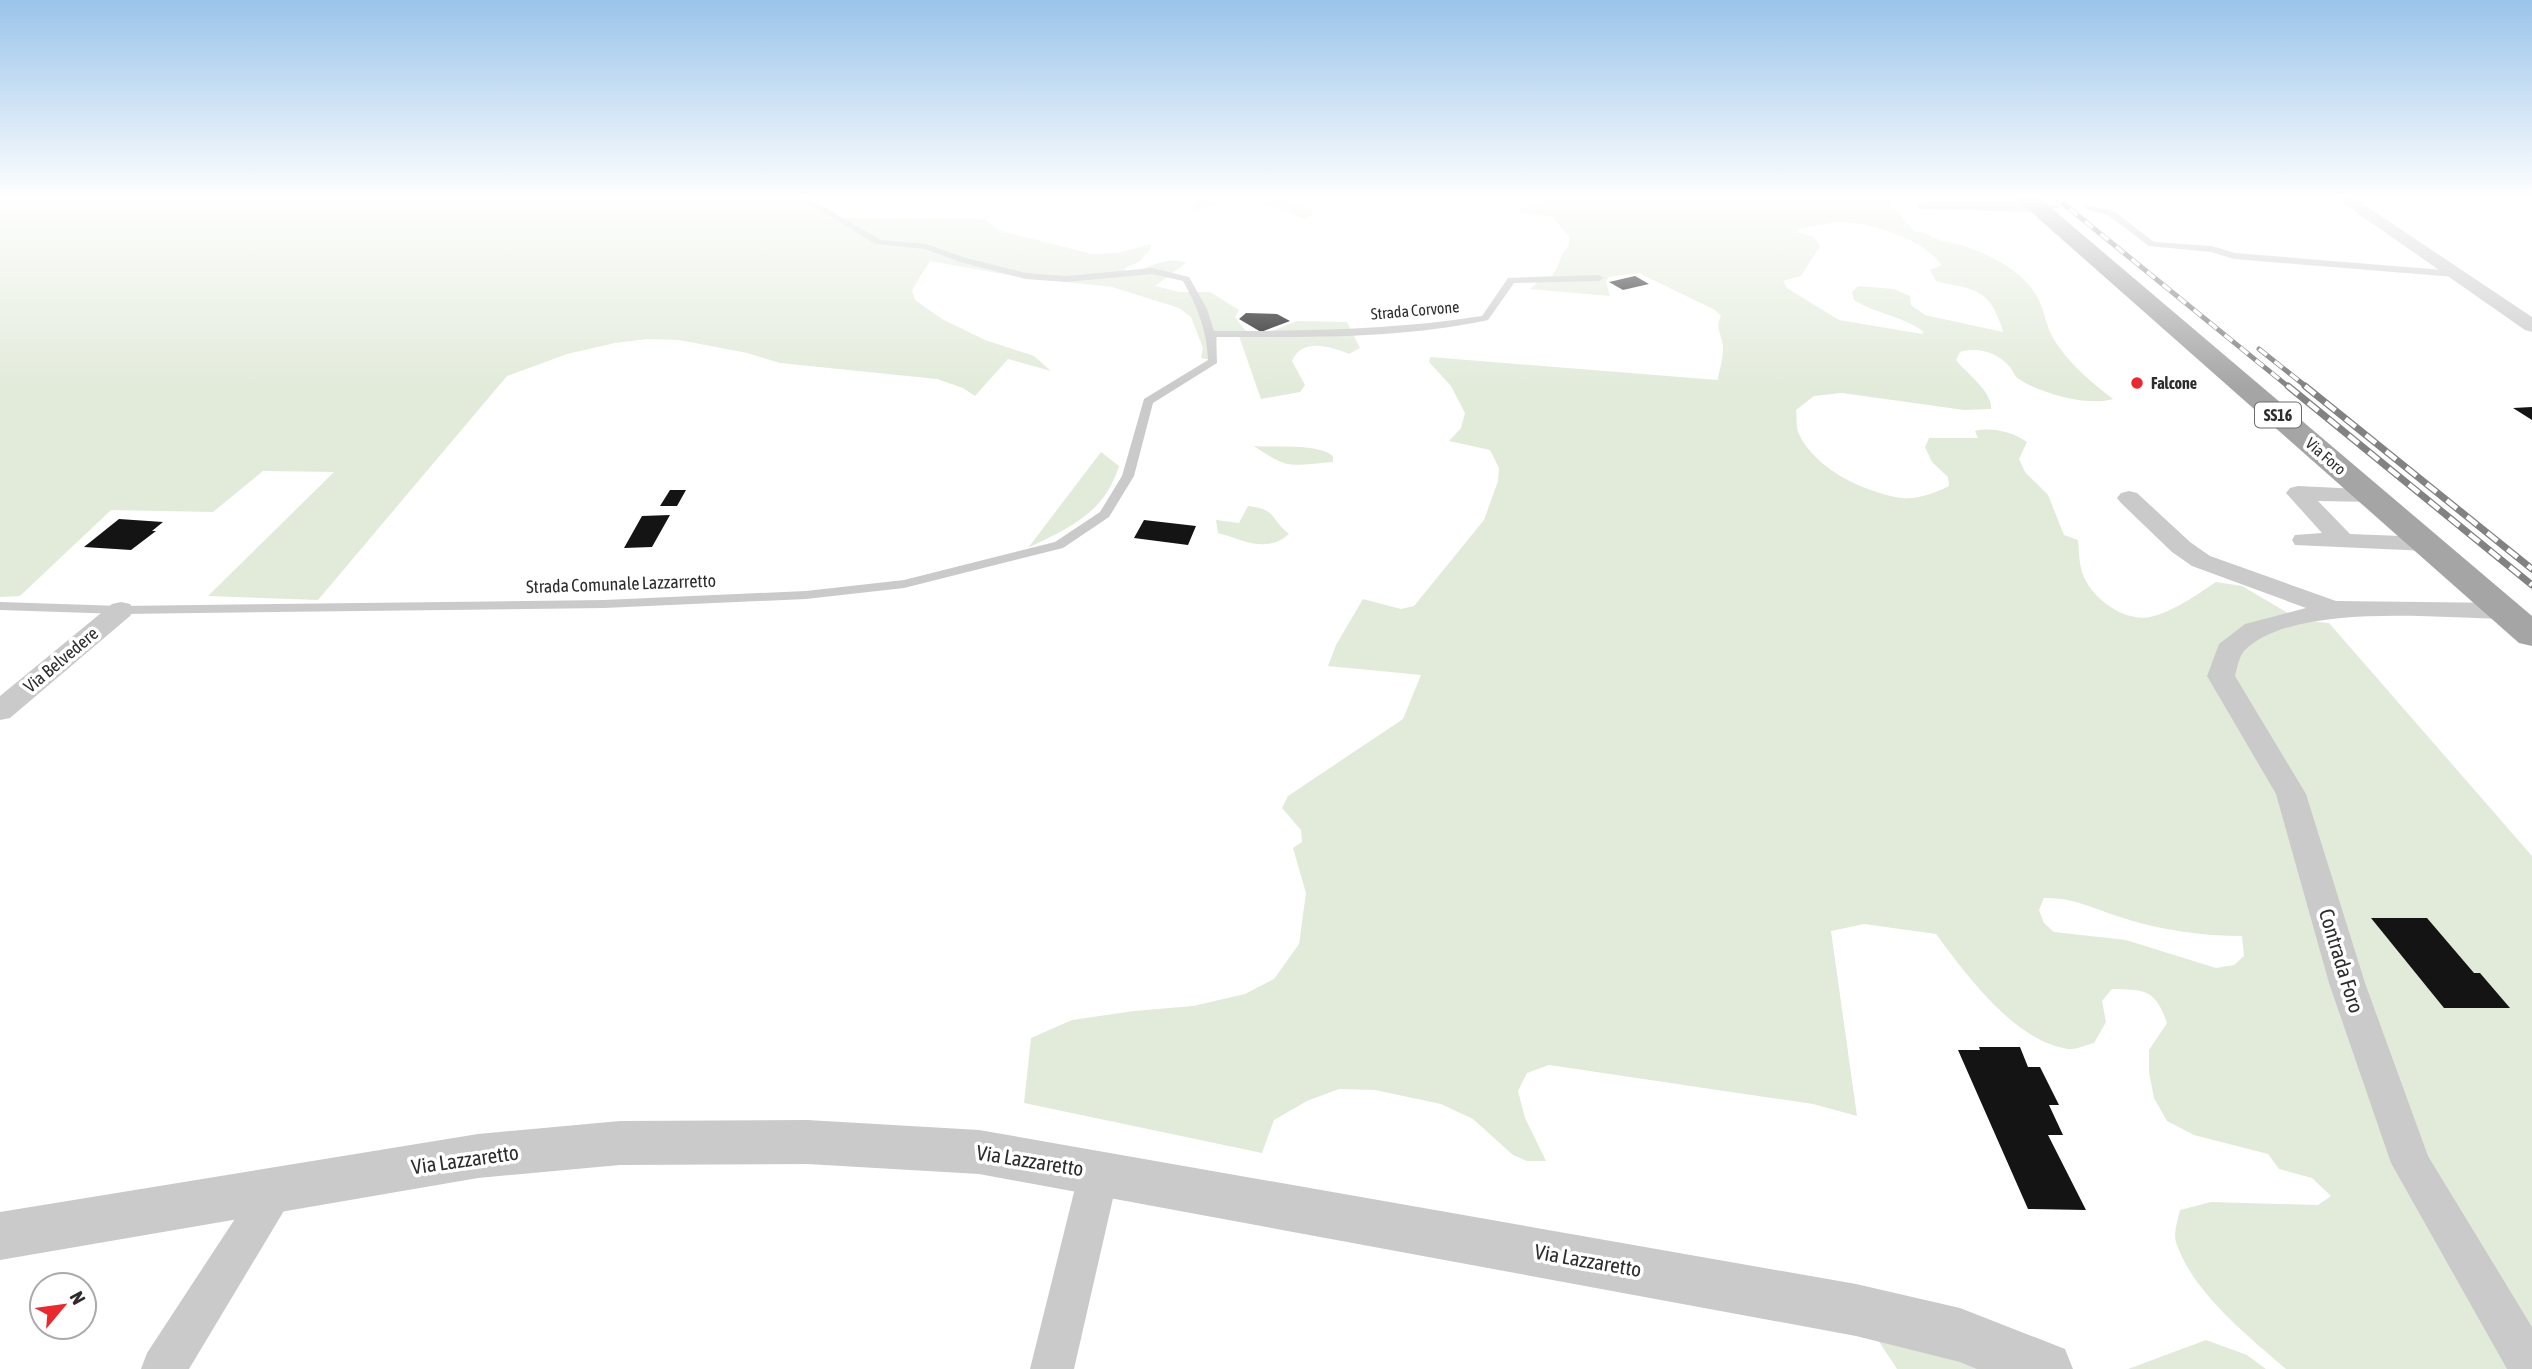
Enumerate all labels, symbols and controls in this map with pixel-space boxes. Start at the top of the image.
street label: Strada Corvone [1370,297,1460,323]
place label: Falcone [2151,374,2197,392]
marker: Falcone [2129,375,2145,391]
road number: SS16 [2255,402,2301,428]
street label: Via Foro [2302,434,2350,478]
street label: Strada Comunale Lazzarretto [526,570,716,597]
street label: Via Belvedere [19,622,102,697]
street label: Contrada Foro [2315,906,2369,1016]
street label: Via Lazzaretto [410,1140,520,1178]
street label: Via Lazzaretto [975,1140,1085,1180]
street label: Via Lazzaretto [1533,1239,1643,1281]
north arrow [28,1271,98,1341]
text: N [66,1288,90,1308]

